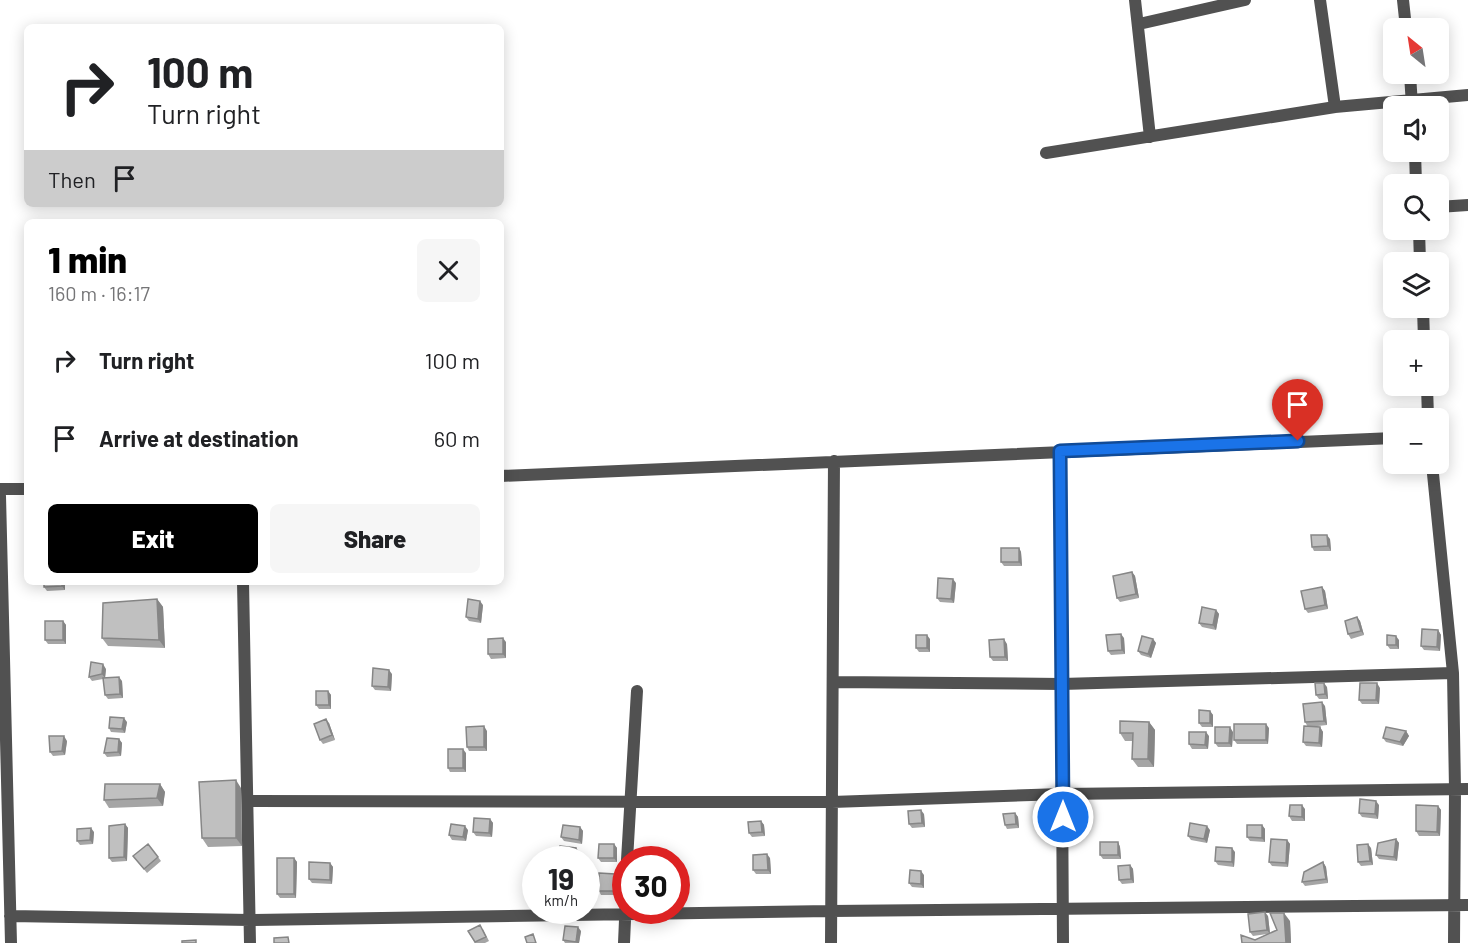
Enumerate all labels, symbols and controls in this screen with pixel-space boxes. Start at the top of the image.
north arrow [1383,18,1449,84]
map controls [1383,18,1449,474]
text: 100 m [147,46,253,96]
icon: right [48,48,126,126]
button: sound [1383,96,1449,162]
text: Turn right [147,97,261,129]
icon: arrive [108,162,141,195]
text: Then [48,166,96,192]
button: search [1383,174,1449,240]
text: 1 min [48,237,127,280]
button: close [417,239,480,302]
button: layers [1383,252,1449,318]
text: 160 m · 16:17 [48,281,150,305]
button: + [1383,330,1449,396]
icon: right [48,344,81,377]
text: Turn right [99,347,194,373]
text: 100 m [425,347,480,373]
pin [1272,379,1323,441]
icon: arrive [1281,388,1314,421]
button: − [1383,408,1449,474]
icon: arrive [48,422,81,455]
text: Arrive at destination [99,425,298,451]
text: 60 m [434,425,480,451]
button: Exit [48,504,258,573]
button: Share [270,504,480,573]
position arrow [1031,785,1095,849]
speed limit sign: 30 [612,846,690,924]
text: 19 [548,860,574,896]
text: km/h [544,891,578,909]

